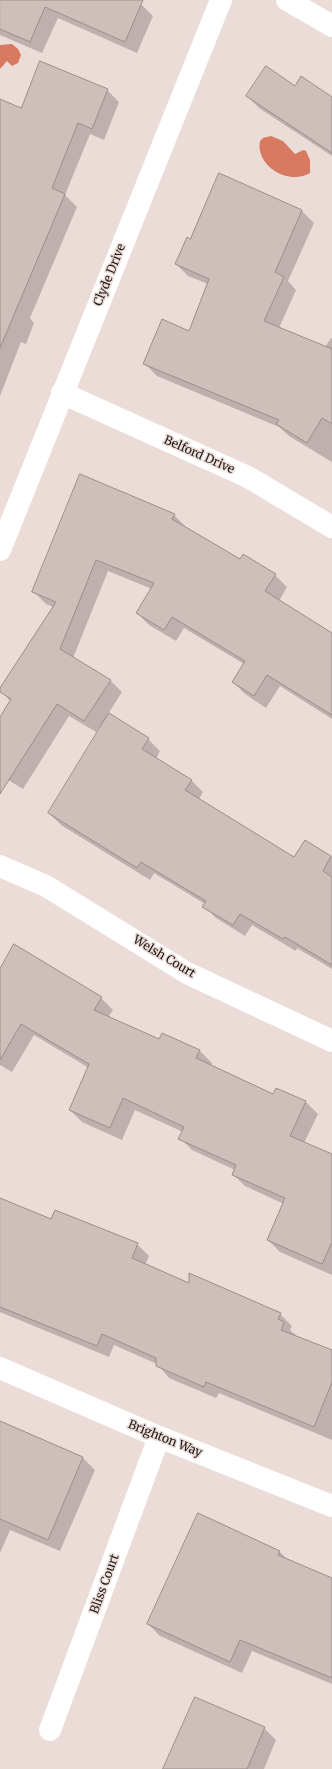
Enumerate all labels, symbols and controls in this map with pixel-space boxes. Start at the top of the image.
street label: Clyde Drive [91,242,129,308]
street label: Belford Drive [161,433,237,477]
street label: Welsh Court [130,933,198,981]
street label: Brighton Way [126,1418,204,1460]
street label: Bliss Court [88,1552,122,1616]

